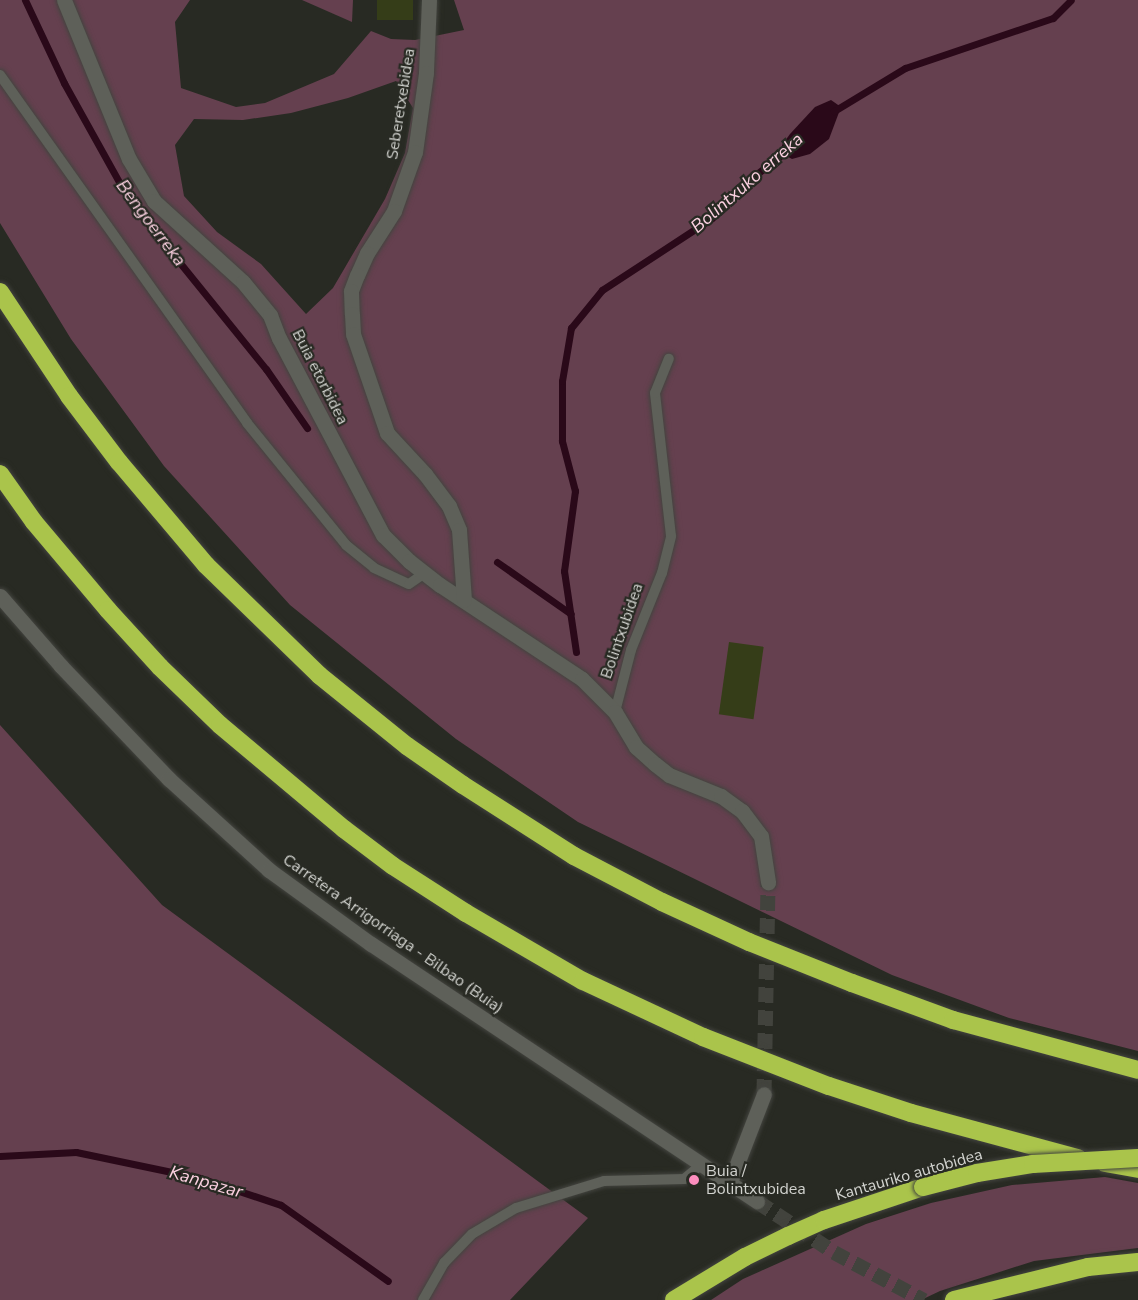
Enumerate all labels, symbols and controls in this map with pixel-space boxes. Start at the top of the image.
street label: Seberetxebidea [383,47,419,161]
water label: Bolintxuko erreka [686,128,808,238]
water label: Bengoerreka [111,175,191,271]
street label: Buia etorbidea [288,326,352,428]
street label: Bolintxubidea [597,581,647,681]
street label: Carretera Arrigorriaga - Bilbao (Buia) [279,850,507,1018]
street label: Kantauriko autobidea [833,1145,985,1205]
water label: Kanpazar [167,1161,245,1203]
place label: Buia / Bolintxubidea [706,1161,806,1199]
marker: Buia / Bolintxubidea [687,1173,701,1187]

